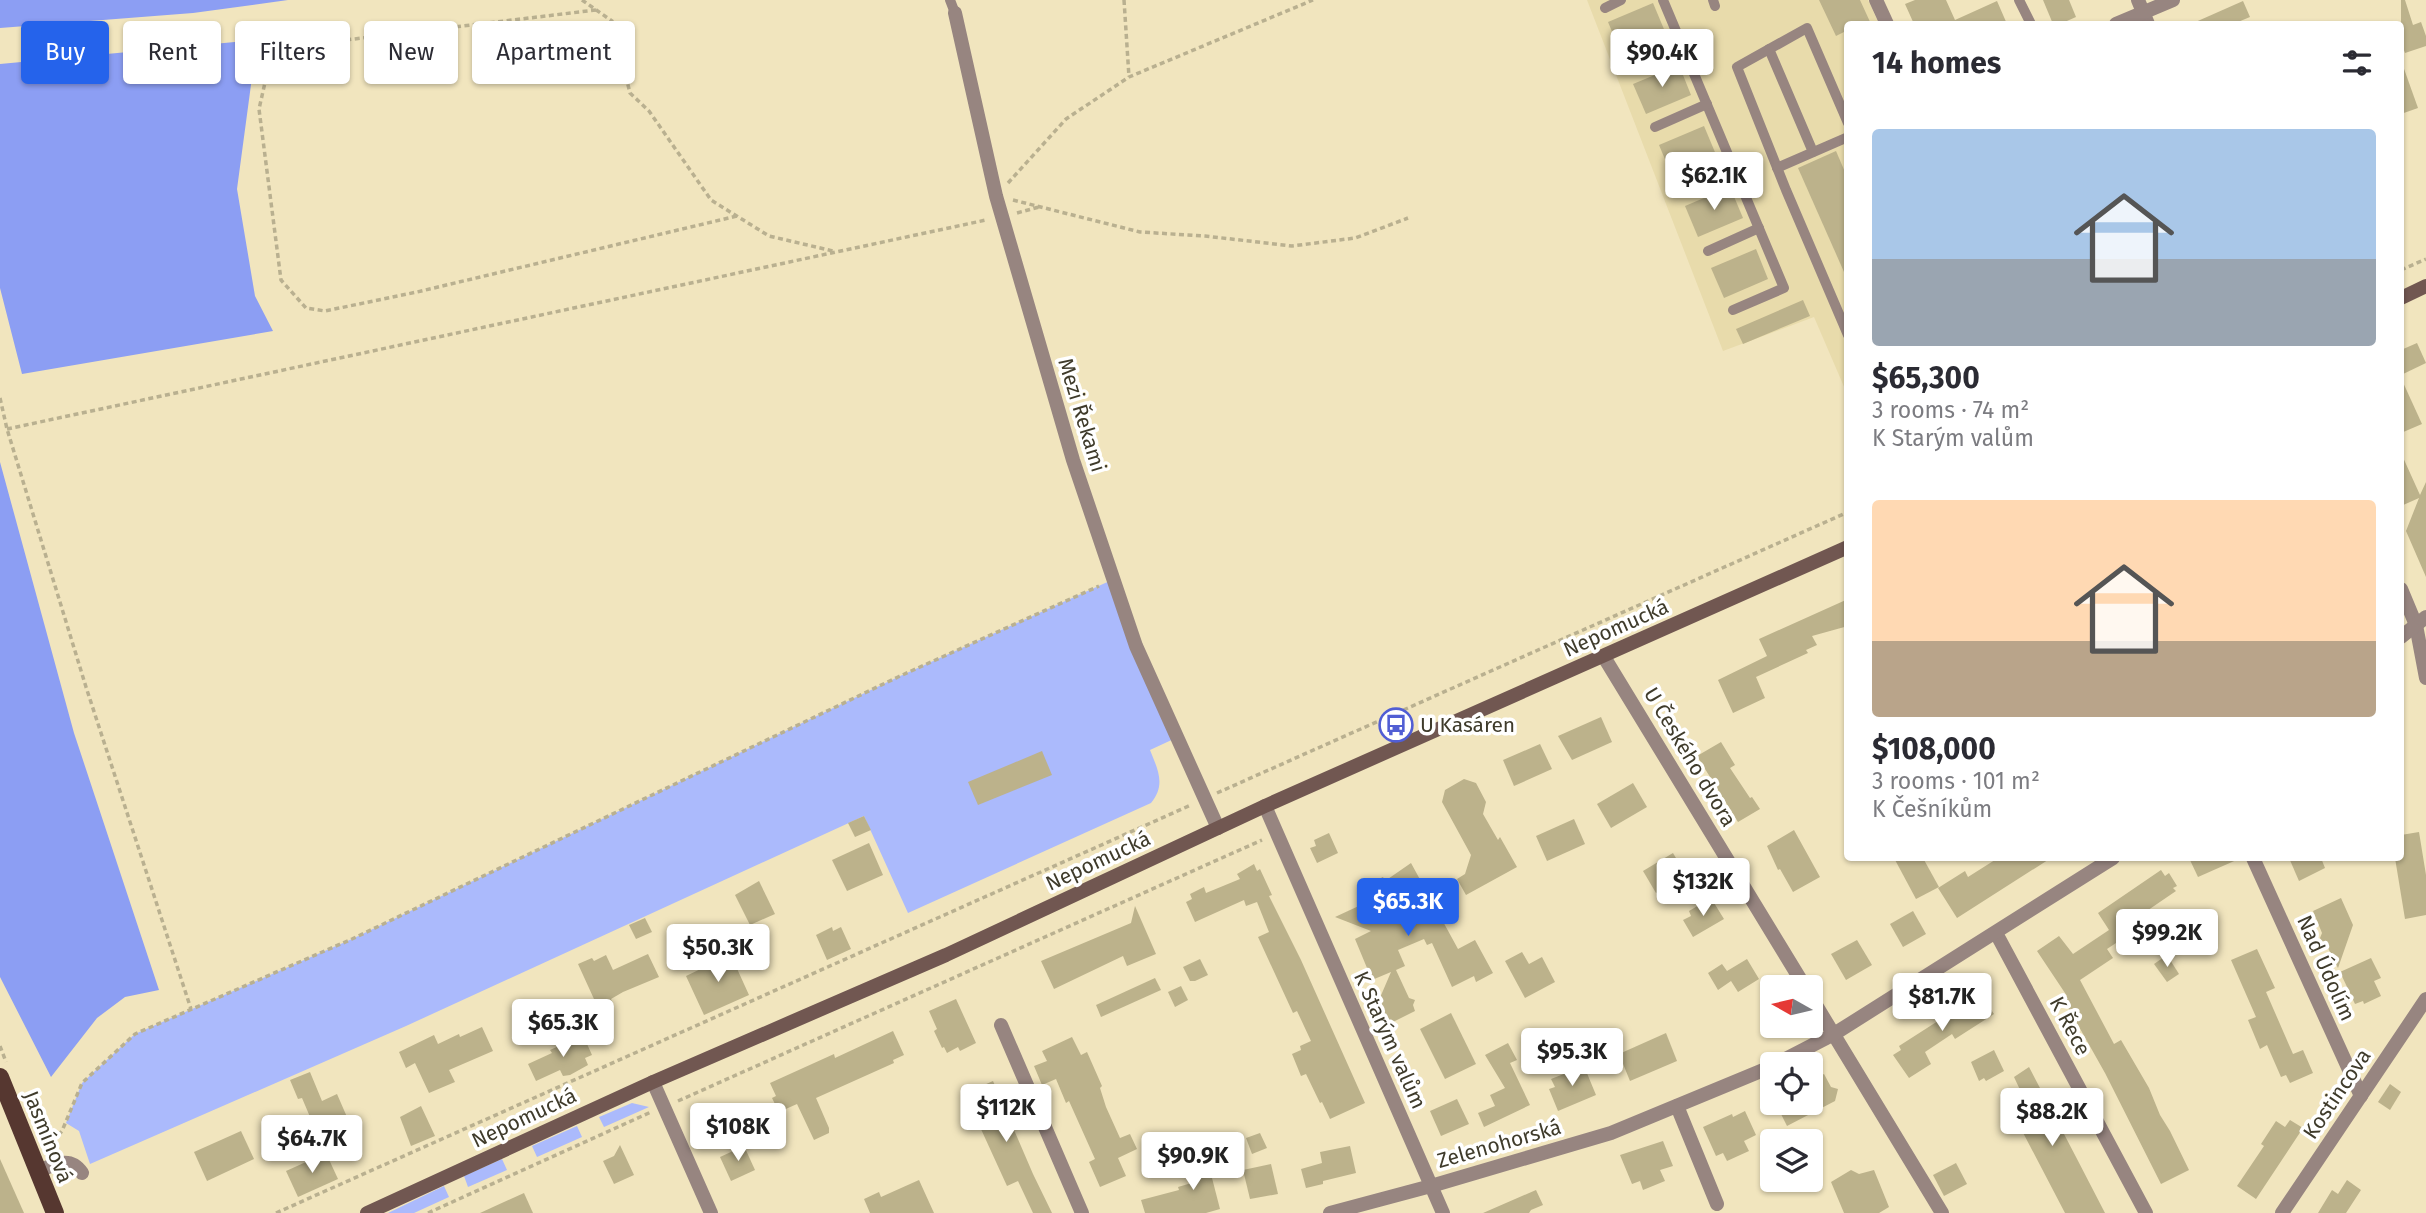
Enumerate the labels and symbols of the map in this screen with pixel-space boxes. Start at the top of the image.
pin: $90.4K [1605,29,1719,89]
pin: $62.1K [1657,152,1771,212]
street label: Mezi Řekami [1052,355,1112,475]
street label: Nepomucká [1559,593,1673,663]
street label: U Českého dvora [1638,683,1742,831]
bus stop icon: U Kasáren [1377,706,1415,744]
place label: U Kasáren [1420,712,1515,738]
street label: Nepomucká [1041,825,1155,897]
pin: $132K [1654,858,1752,918]
pin: $65.3K [1351,878,1465,938]
pin: $99.2K [2110,909,2224,969]
street label: Nad Údolím [2291,911,2361,1025]
pin: $50.3K [661,925,775,984]
street label: K Starým valům [1348,967,1432,1113]
pin: $81.7K [1885,974,1999,1033]
north arrow [1760,975,1824,1038]
street label: K Řece [2044,992,2096,1060]
pin: $65.3K [506,1000,620,1059]
pin: $95.3K [1515,1028,1629,1088]
street label: Kostincova [2297,1044,2377,1144]
street label: Nepomucká [467,1082,581,1154]
pin: $112K [957,1084,1055,1144]
street label: Jasmínová [18,1087,78,1187]
pin: $88.2K [1995,1088,2109,1148]
pin: $108K [689,1104,787,1163]
street label: Zelenohorská [1434,1114,1564,1174]
pin: $64.7K [255,1116,369,1175]
pin: $90.9K [1136,1132,1250,1192]

